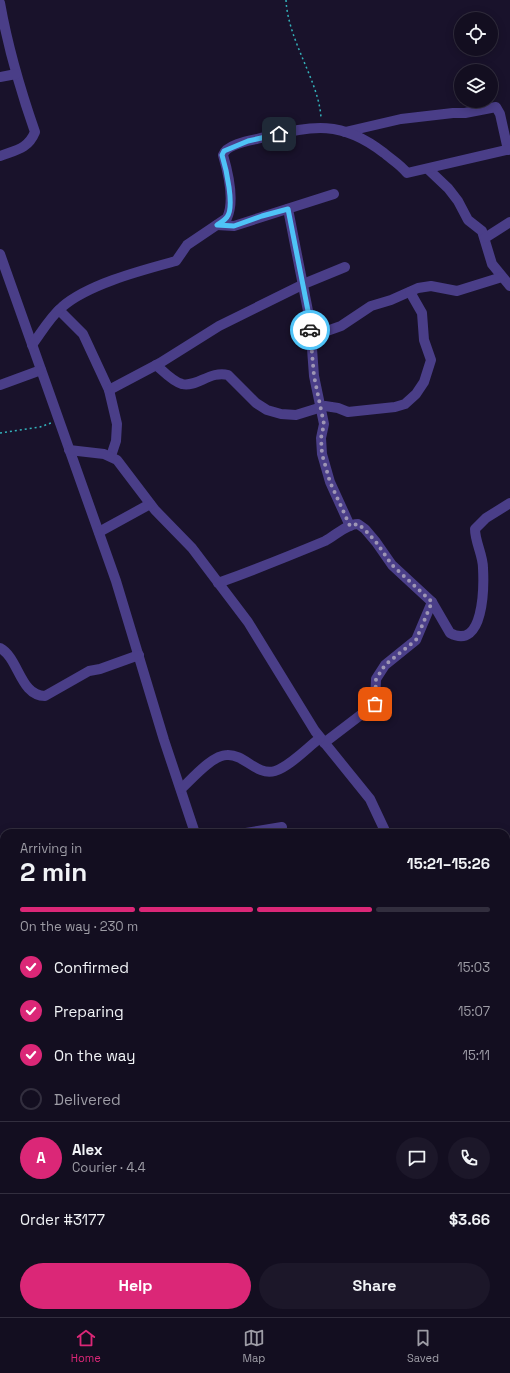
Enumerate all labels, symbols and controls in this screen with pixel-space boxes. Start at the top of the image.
map controls [454,12,498,108]
button: locate [454,12,498,56]
button: layers [454,64,498,108]
pin [262,117,296,151]
icon: home [268,123,290,145]
courier [290,310,330,350]
icon: car [299,319,321,341]
pin [358,687,392,721]
icon: bag [364,693,386,715]
text: Arriving in [20,840,82,857]
text: 15:21–15:26 [407,854,490,873]
text: 2 min [20,855,87,889]
text: On the way · 230 m [20,918,138,935]
icon: check [20,956,42,978]
text: Confirmed [54,958,129,977]
text: 15:03 [457,959,490,976]
icon: check [20,1000,42,1022]
text: Preparing [54,1002,124,1021]
text: 15:07 [458,1003,490,1020]
icon: check [20,1044,42,1066]
text: On the way [54,1046,135,1065]
text: 15:11 [463,1047,490,1064]
text: Delivered [54,1090,121,1109]
button: chat [396,1137,438,1179]
button: phone [448,1137,490,1179]
text: Alex [72,1140,103,1159]
text: A [36,1148,46,1167]
text: Courier · 4.4 [72,1159,146,1176]
text: Order #3177 [20,1210,105,1229]
text: $3.66 [449,1210,490,1229]
button: Help [20,1263,251,1309]
button: Share [259,1263,490,1309]
tab: Home [71,1327,101,1365]
tab: Map [242,1327,265,1365]
tab: Saved [407,1327,439,1365]

